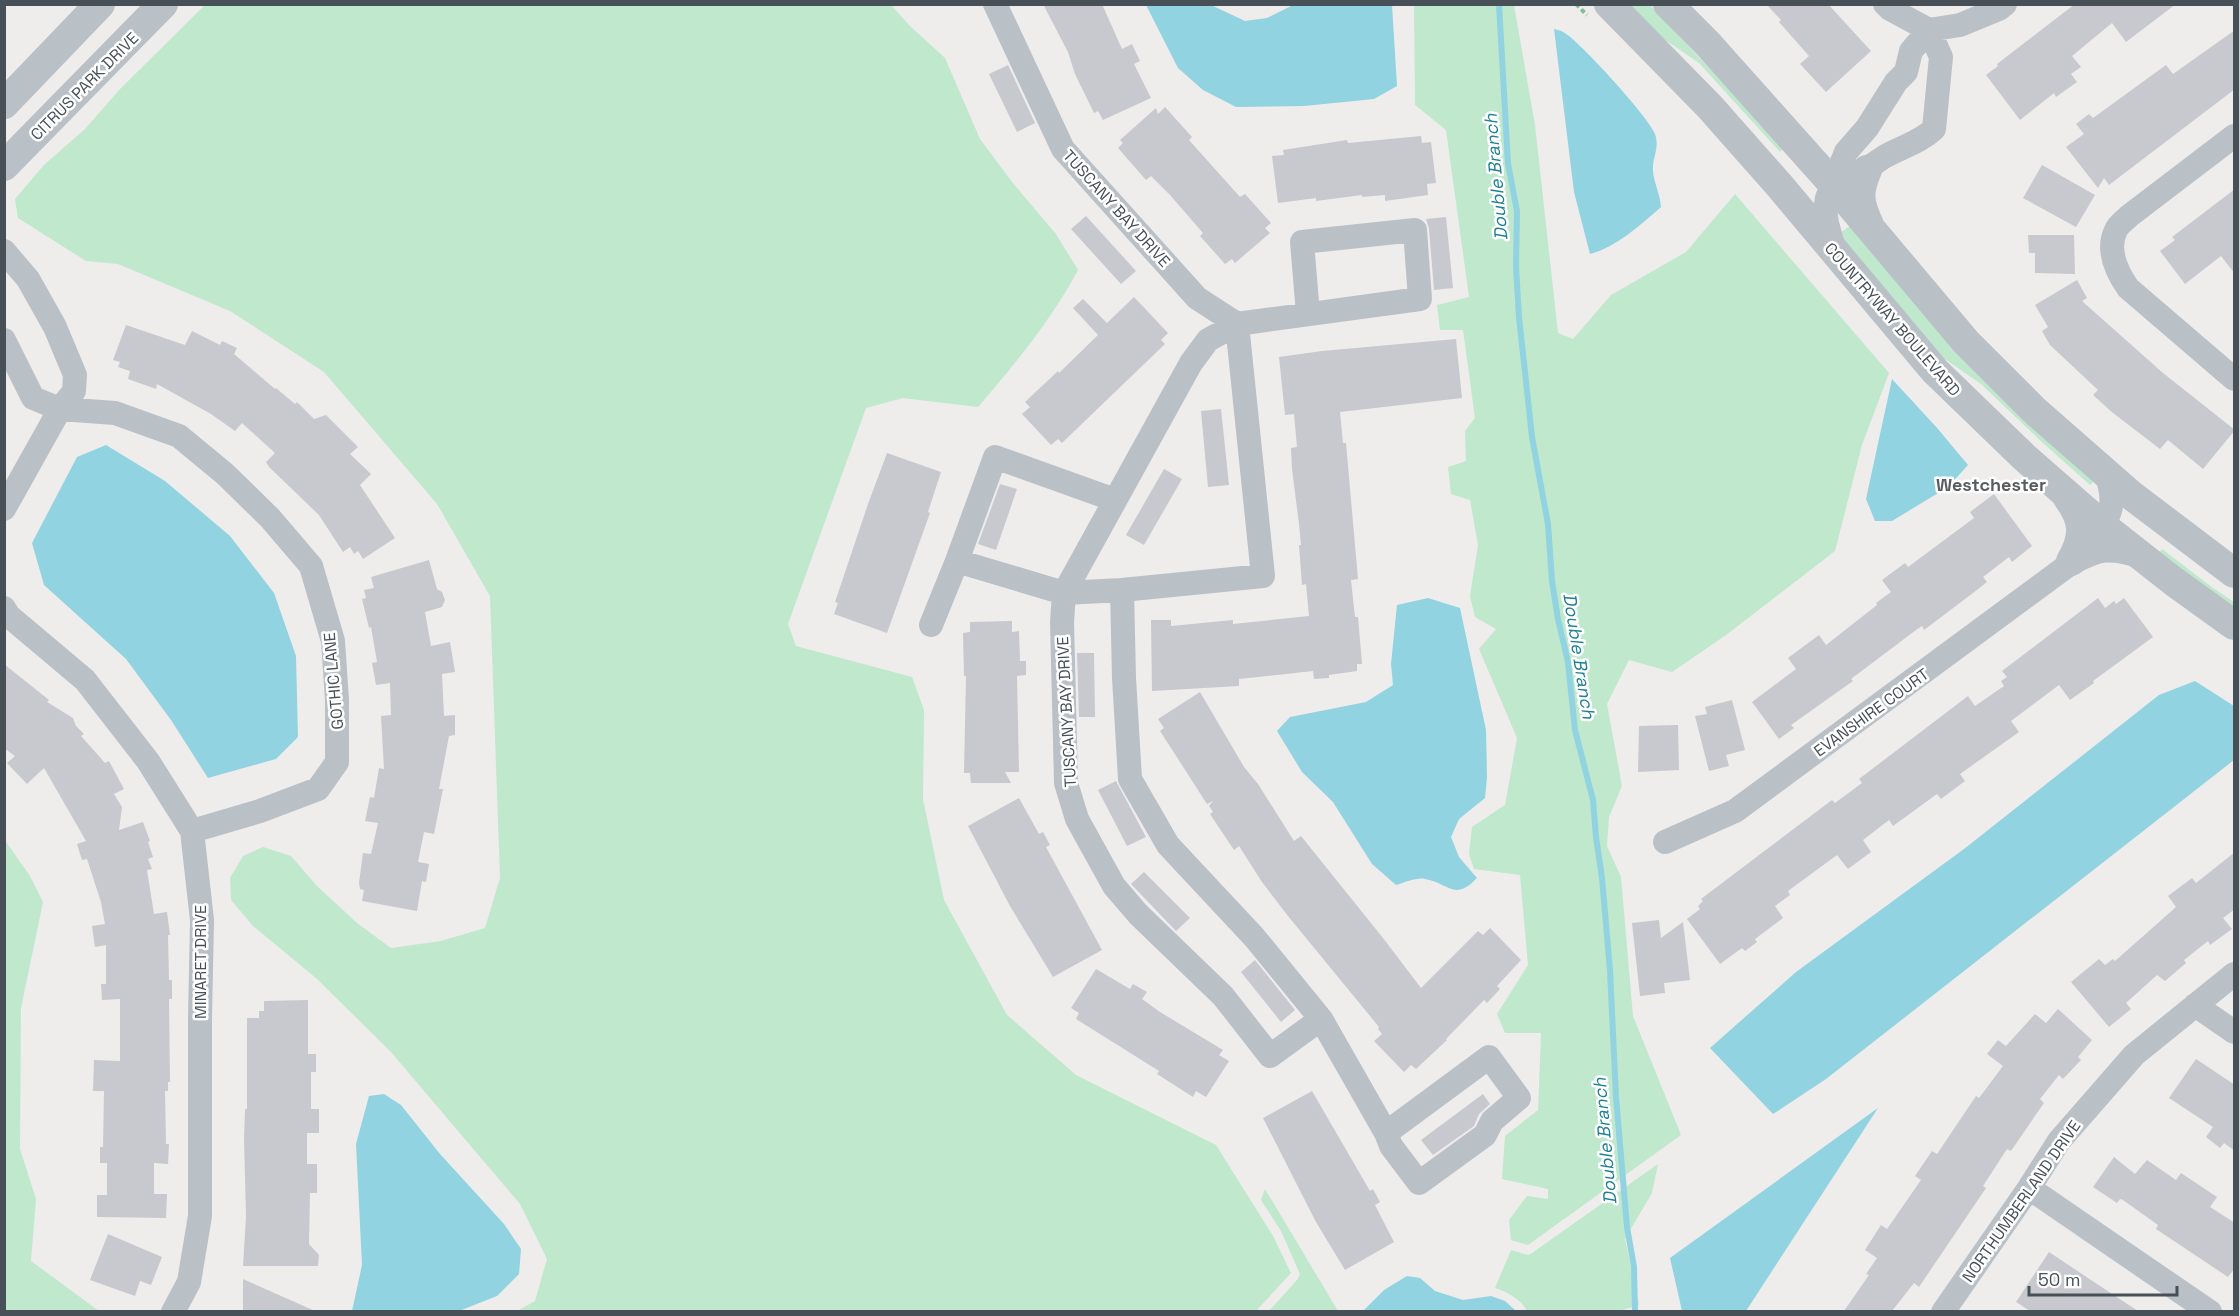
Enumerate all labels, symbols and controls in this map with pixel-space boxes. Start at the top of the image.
street label: CITRUS PARK DRIVE [26,28,143,145]
water label: Double Branch [1478,112,1512,241]
street label: TUSCANY BAY DRIVE [1058,145,1175,271]
street label: COUNTRYWAY BOULEVARD [1820,238,1965,401]
district label: Westchester [1936,473,2046,496]
water label: Double Branch [1558,591,1601,721]
street label: GOTHIC LANE [319,632,348,730]
street label: TUSCANY BAY DRIVE [1052,636,1081,788]
street label: EVANSHIRE COURT [1810,664,1933,761]
street label: MINARET DRIVE [190,905,211,1019]
water label: Double Branch [1587,1076,1621,1205]
street label: NORTHUMBERLAND DRIVE [1957,1116,2085,1286]
scale bar [2029,1259,2178,1297]
text: 50 m [2038,1268,2080,1291]

